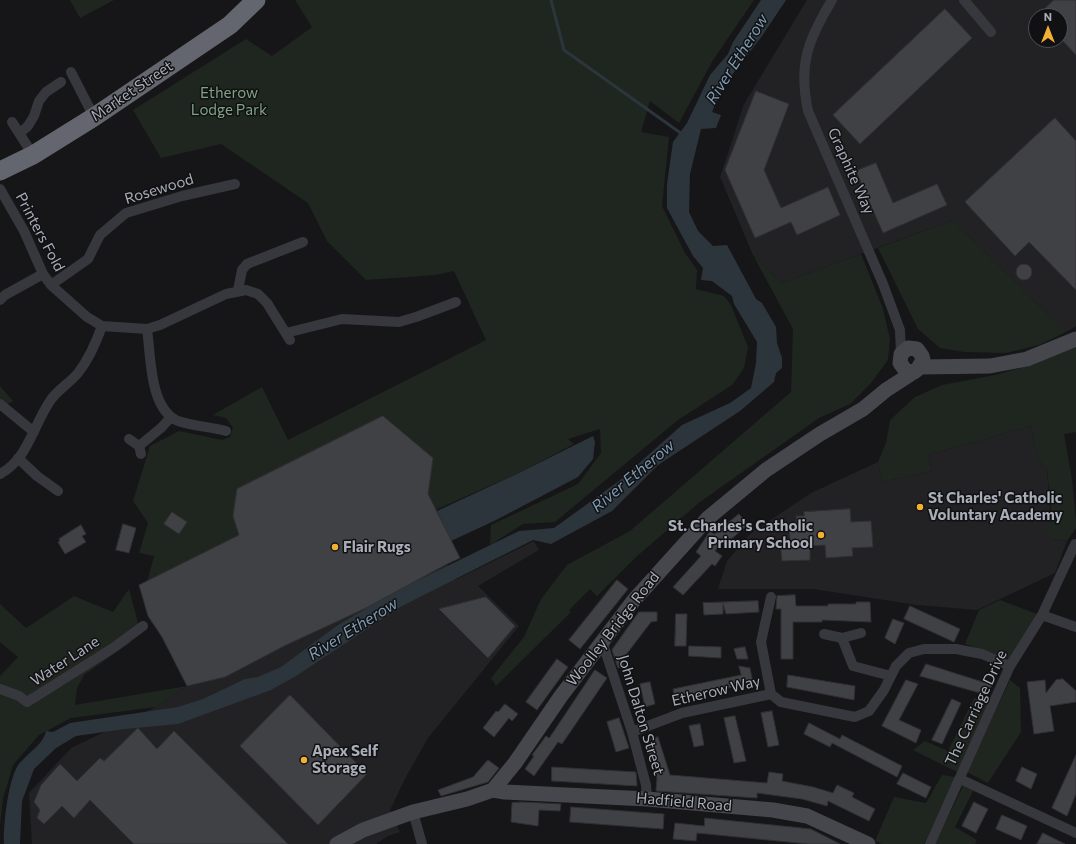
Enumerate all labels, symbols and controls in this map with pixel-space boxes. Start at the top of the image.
north arrow [1028,8,1068,48]
text: N [1044,10,1052,23]
water label: River Etherow [702,11,772,107]
street label: Market Street [88,57,176,125]
park label: Etherow Lodge Park [191,84,267,119]
street label: Graphite Way [824,125,878,217]
street label: Rosewood [122,170,196,208]
street label: Printers Fold [12,189,68,275]
water label: River Etherow [588,436,678,516]
place label: St Charles' Catholic Voluntary Academy [928,489,1063,524]
marker: St Charles' Catholic Voluntary Academy [915,502,925,512]
place label: St. Charles's Catholic Primary School [668,517,813,552]
marker: St. Charles's Catholic Primary School [816,530,826,540]
place label: Flair Rugs [343,538,411,556]
marker: Flair Rugs [330,542,340,552]
street label: Woolley Bridge Road [563,568,663,690]
water label: River Etherow [305,594,401,664]
street label: Water Lane [27,632,103,690]
street label: The Carriage Drive [941,647,1011,769]
street label: John Dalton Street [614,653,668,777]
street label: Etherow Way [670,672,762,710]
place label: Apex Self Storage [312,742,378,777]
marker: Apex Self Storage [299,755,309,765]
street label: Hadfield Road [635,789,733,815]

